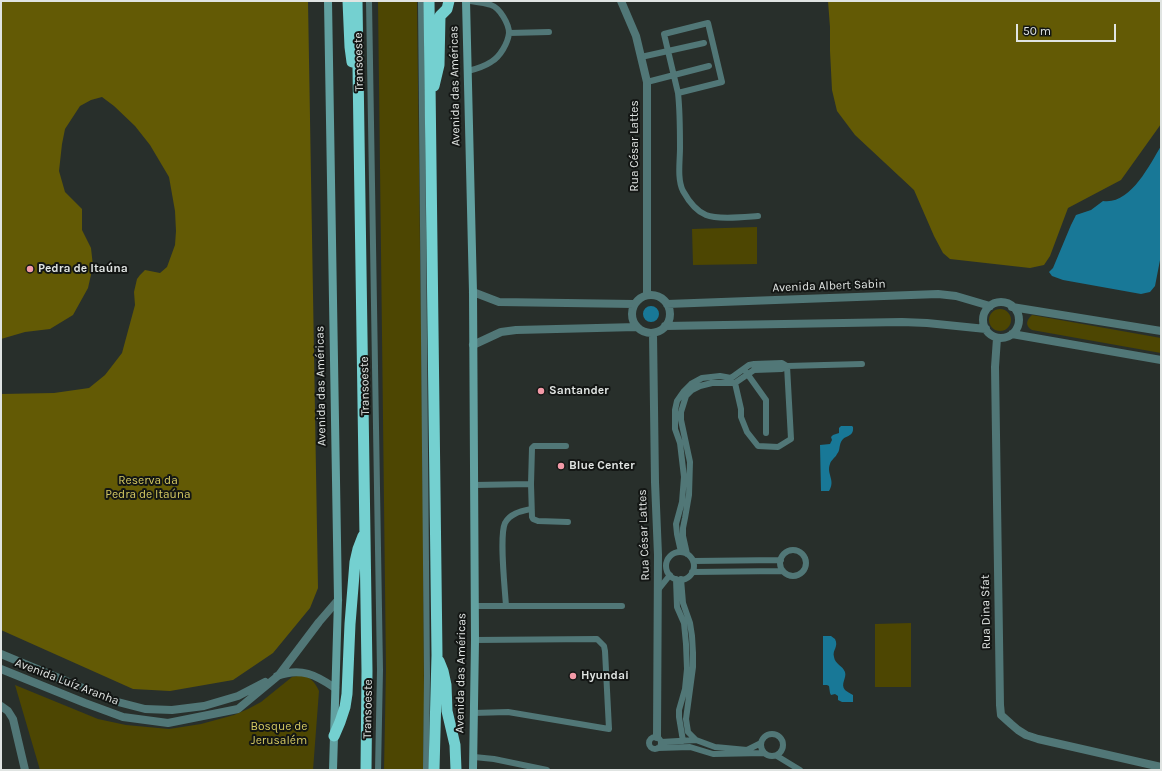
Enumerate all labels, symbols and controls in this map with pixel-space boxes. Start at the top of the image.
scale bar [1018,16,1118,42]
text: 50 m [1023,24,1051,38]
street label: Avenida das Américas [447,26,463,146]
street label: Transoeste [351,32,367,92]
street label: Rua César Lattes [628,100,642,192]
place label: Pedra de Itaúna [38,262,128,276]
marker: Pedra de Itaúna [25,264,35,274]
street label: Avenida Albert Sabin [772,277,886,295]
street label: Avenida das Américas [313,326,329,446]
street label: Transoeste [357,356,373,416]
place label: Santander [549,384,609,398]
marker: Santander [536,386,546,396]
place label: Blue Center [569,459,635,473]
marker: Blue Center [556,461,566,471]
park label: Reserva da Pedra de Itaúna [105,474,191,502]
street label: Rua César Lattes [635,489,653,581]
street label: Rua Dina Sfat [978,575,994,649]
street label: Avenida das Américas [453,613,469,733]
street label: Avenida Luíz Aranha [13,656,121,708]
place label: Hyundai [581,669,629,683]
marker: Hyundai [568,671,578,681]
street label: Transoeste [360,679,376,739]
park label: Bosque de Jerusalém [251,720,307,748]

